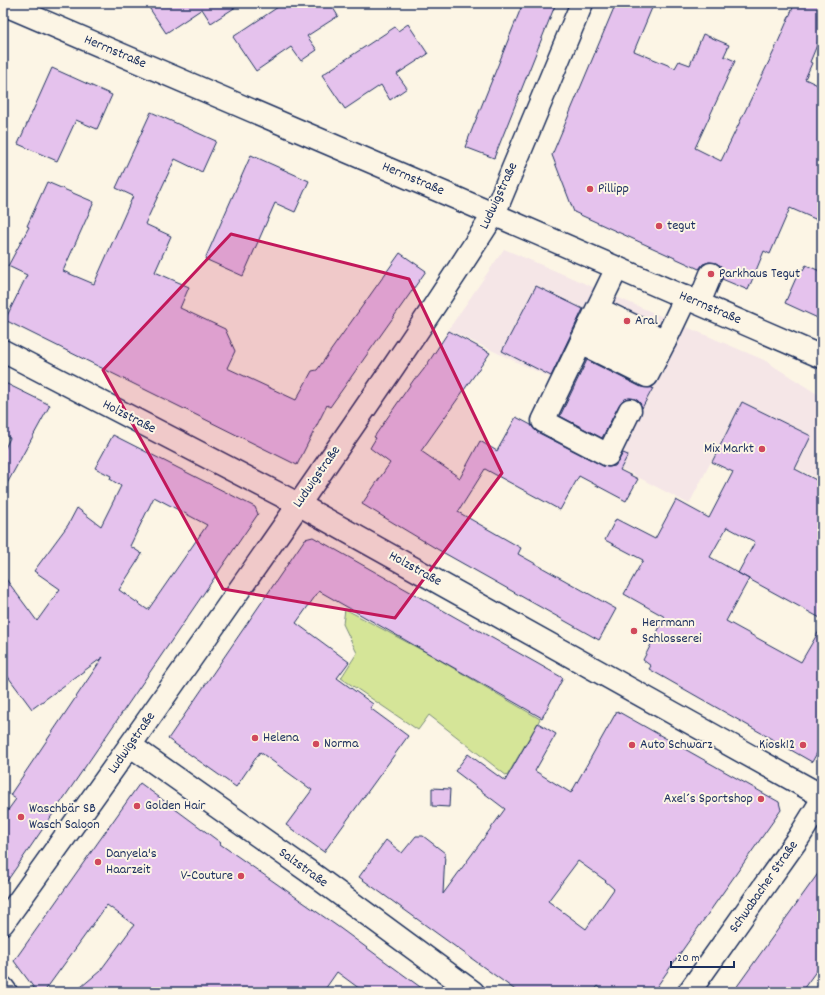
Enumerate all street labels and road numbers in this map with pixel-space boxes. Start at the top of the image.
street label: Herrnstraße [81,30,149,74]
street label: Herrnstraße [379,157,447,201]
street label: Ludwigstraße [475,159,523,233]
street label: Herrnstraße [676,286,744,330]
street label: Holzstraße [99,395,159,439]
street label: Ludwigstraße [288,442,346,512]
street label: Holzstraße [385,546,445,592]
street label: Ludwigstraße [103,708,161,778]
street label: Schwabacher Straße [725,837,803,937]
street label: Salzstraße [274,843,332,893]

